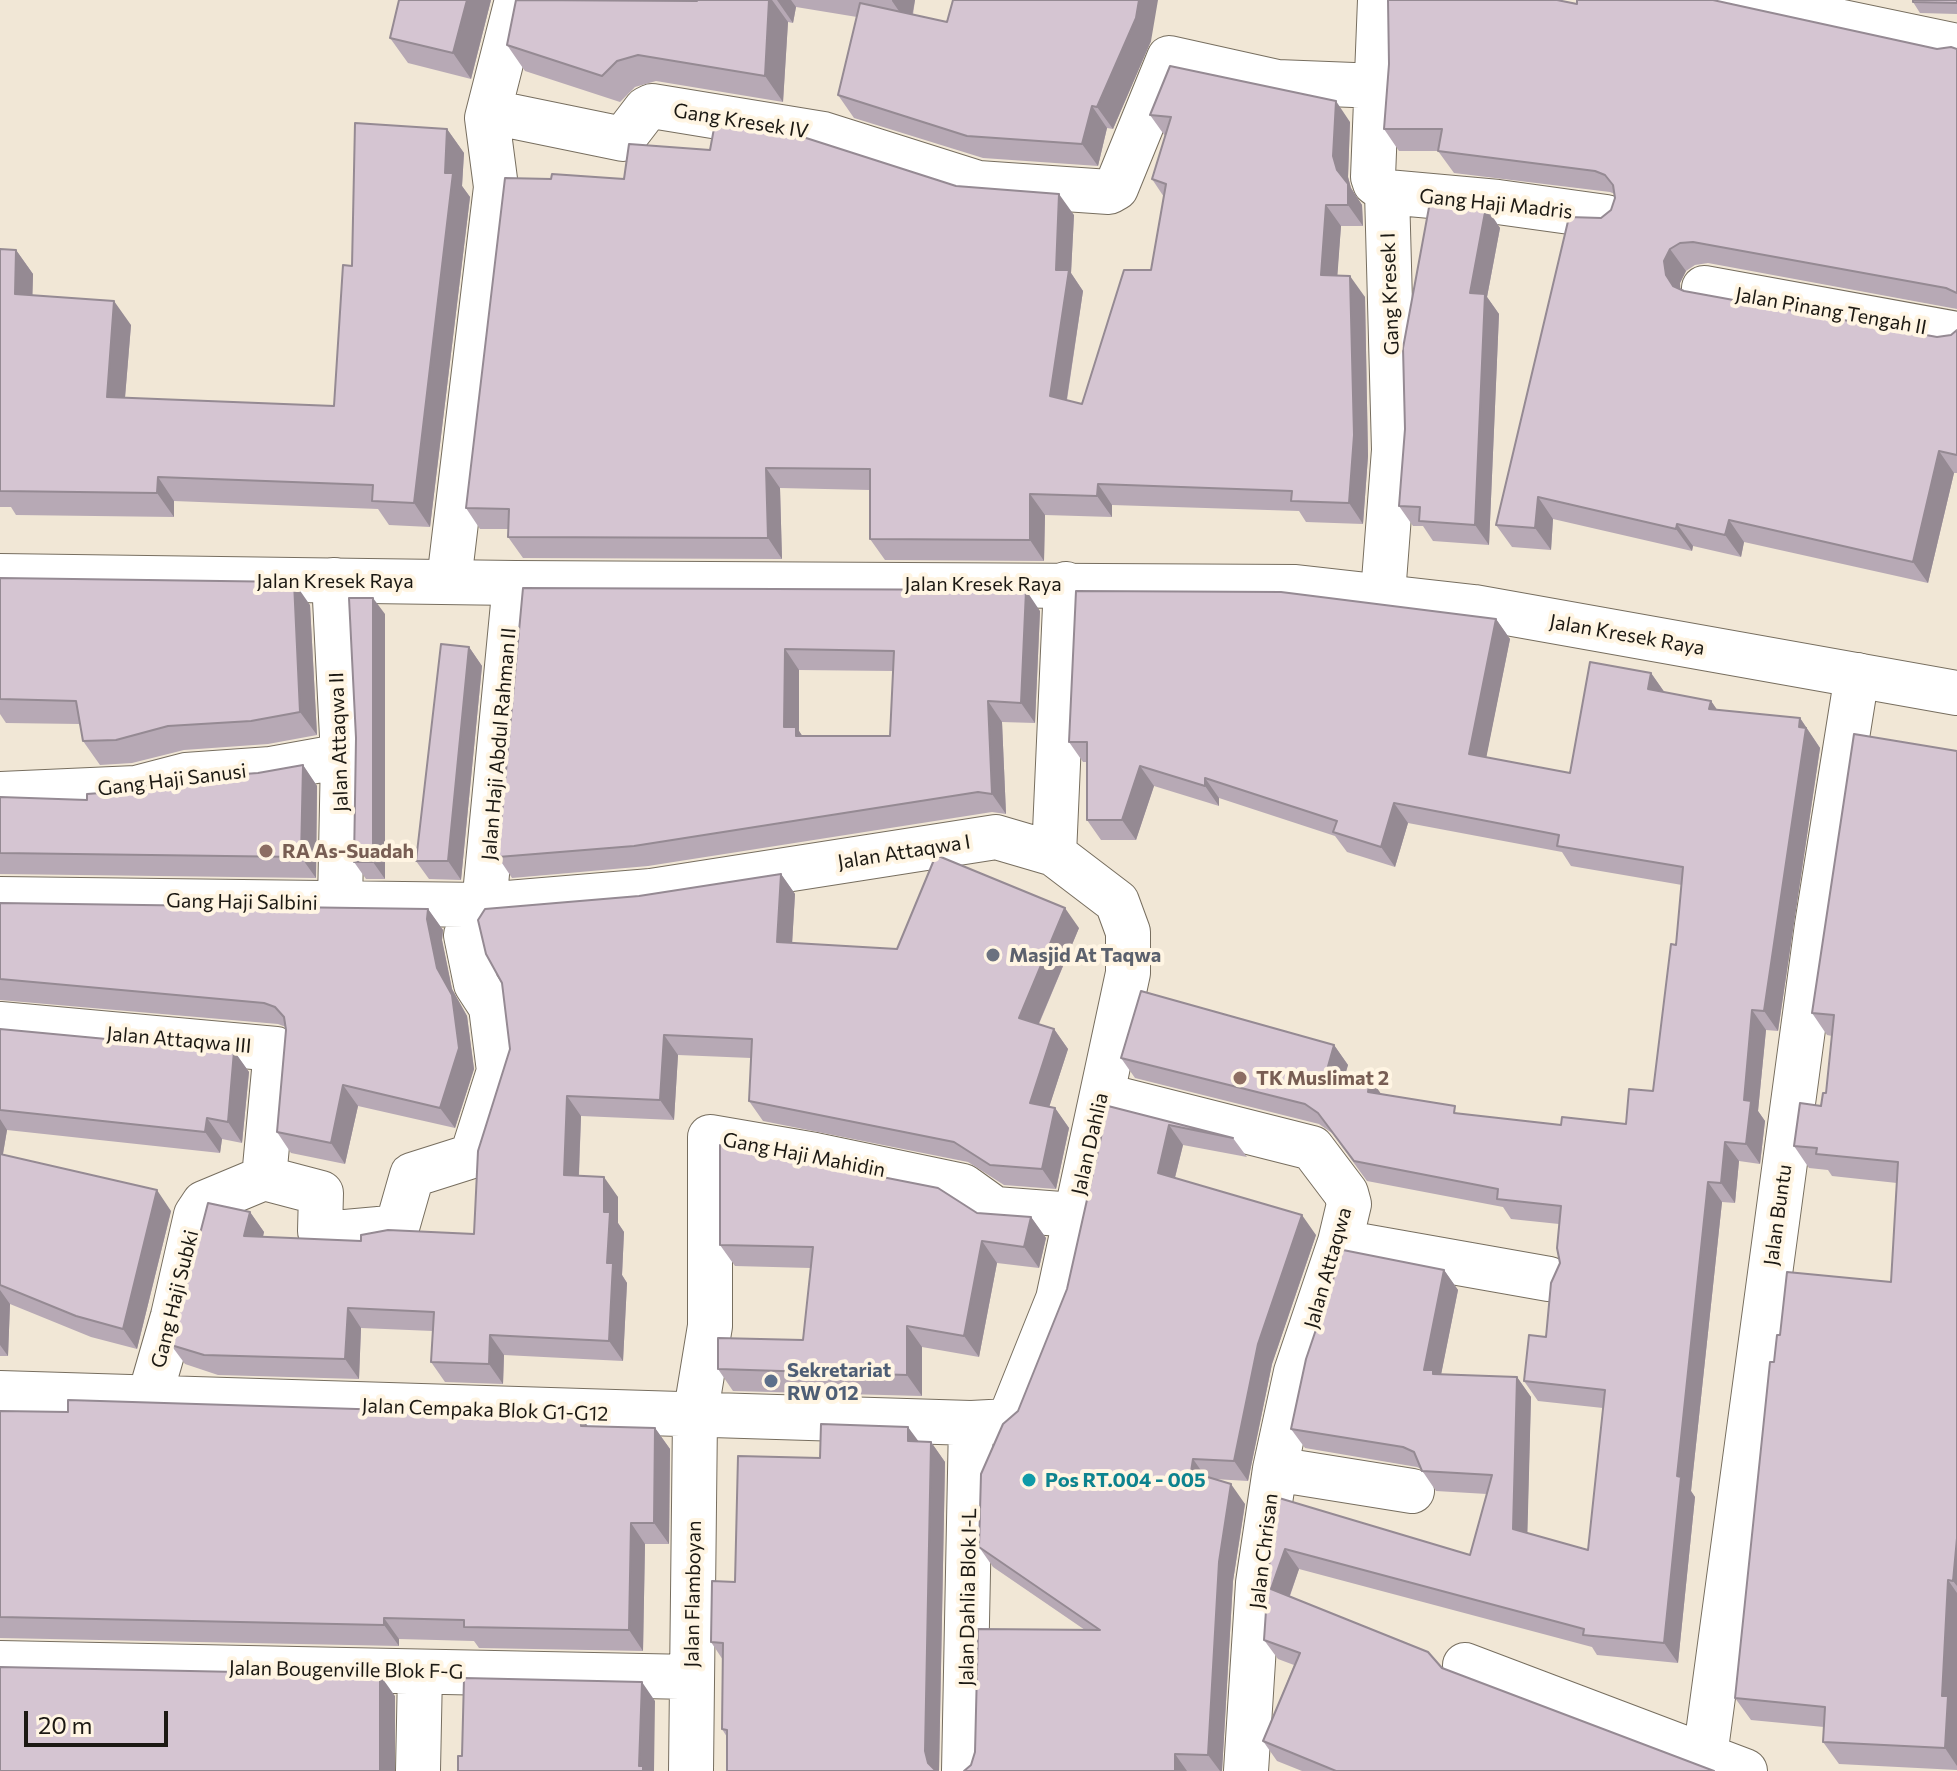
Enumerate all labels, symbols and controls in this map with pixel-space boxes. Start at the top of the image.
street label: Gang Kresek IV [672,98,810,144]
street label: Gang Haji Madris [1418,184,1574,224]
street label: Gang Kresek I [1376,232,1404,356]
street label: Jalan Pinang Tengah II [1734,282,1928,340]
street label: Jalan Kresek Raya [256,569,414,593]
street label: Jalan Kresek Raya [904,572,1062,596]
street label: Jalan Kresek Raya [1547,610,1707,660]
street label: Jalan Haji Abdul Rahman II [477,627,521,861]
street label: Jalan Attaqwa II [325,672,353,812]
street label: Gang Haji Sanusi [96,759,248,801]
street label: Jalan Attaqwa I [836,830,972,874]
place label: RA As-Suadah [282,839,414,863]
marker: RA As-Suadah [257,842,275,860]
street label: Gang Haji Salbini [166,889,318,915]
place label: Masjid At Taqwa [1009,943,1161,967]
marker: Masjid At Taqwa [984,946,1002,964]
street label: Jalan Attaqwa III [105,1022,253,1058]
place label: TK Muslimat 2 [1256,1066,1389,1090]
marker: TK Muslimat 2 [1231,1069,1249,1087]
street label: Jalan Dahlia [1067,1090,1113,1198]
street label: Gang Haji Mahidin [721,1127,887,1183]
street label: Jalan Buntu [1759,1163,1797,1267]
street label: Jalan Attaqwa [1299,1205,1357,1331]
street label: Gang Haji Subki [146,1227,204,1371]
place label: Sekretariat RW 012 [787,1358,891,1405]
marker: Sekretariat RW 012 [762,1372,780,1390]
street label: Jalan Cempaka Blok G1-G12 [361,1394,609,1426]
place label: Pos RT.004 - 005 [1045,1468,1206,1492]
marker: Pos RT.004 - 005 [1020,1471,1038,1489]
street label: Jalan Chrisan [1245,1492,1283,1610]
street label: Jalan Dahlia Blok I-L [954,1508,982,1686]
street label: Jalan Flamboyan [680,1520,706,1668]
street label: Jalan Bougenville Blok F-G [229,1656,463,1684]
scale bar [28,1695,172,1745]
text: 20 m [38,1710,92,1739]

